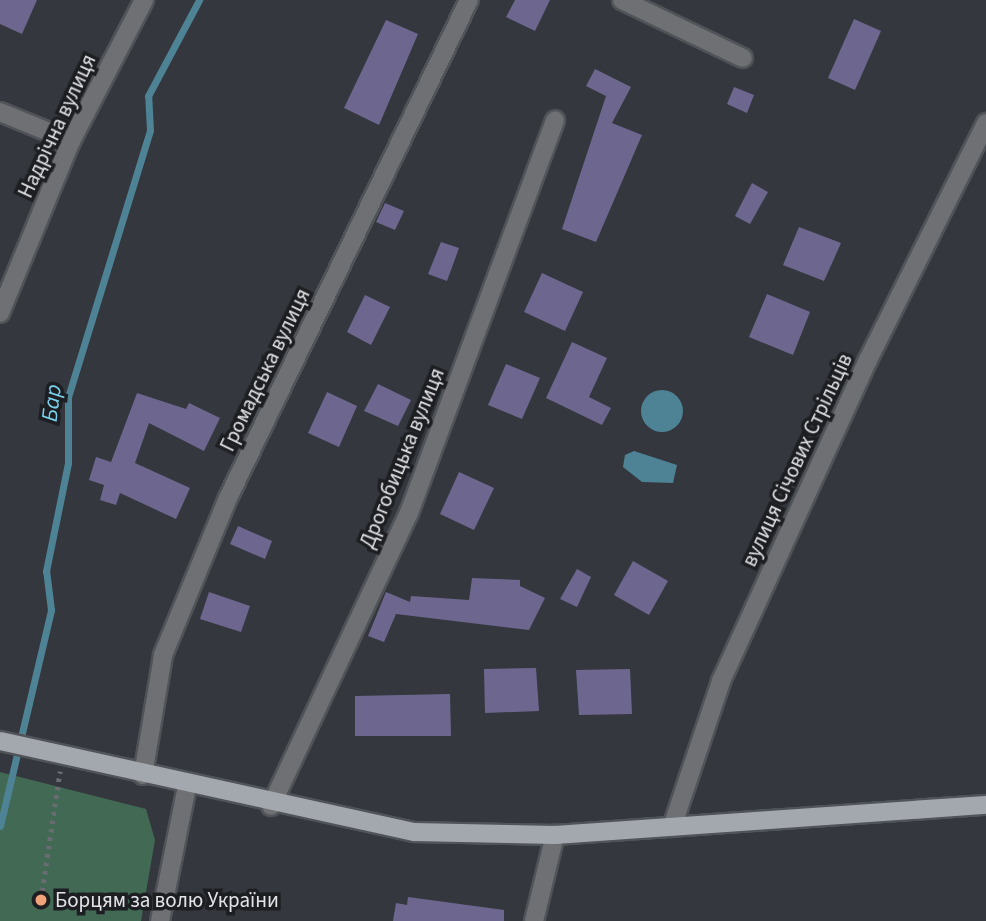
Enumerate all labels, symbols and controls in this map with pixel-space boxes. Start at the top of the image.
street label: Надрічна вулиця [13,50,101,202]
street label: Громадська вулиця [215,284,315,456]
street label: вулиця Січових Стрільців [736,349,858,571]
street label: Дрогобицька вулиця [354,364,450,552]
water label: Бар [36,383,68,423]
place label: Борцям за волю України [55,887,279,913]
marker: Борцям за волю України [33,892,49,908]

